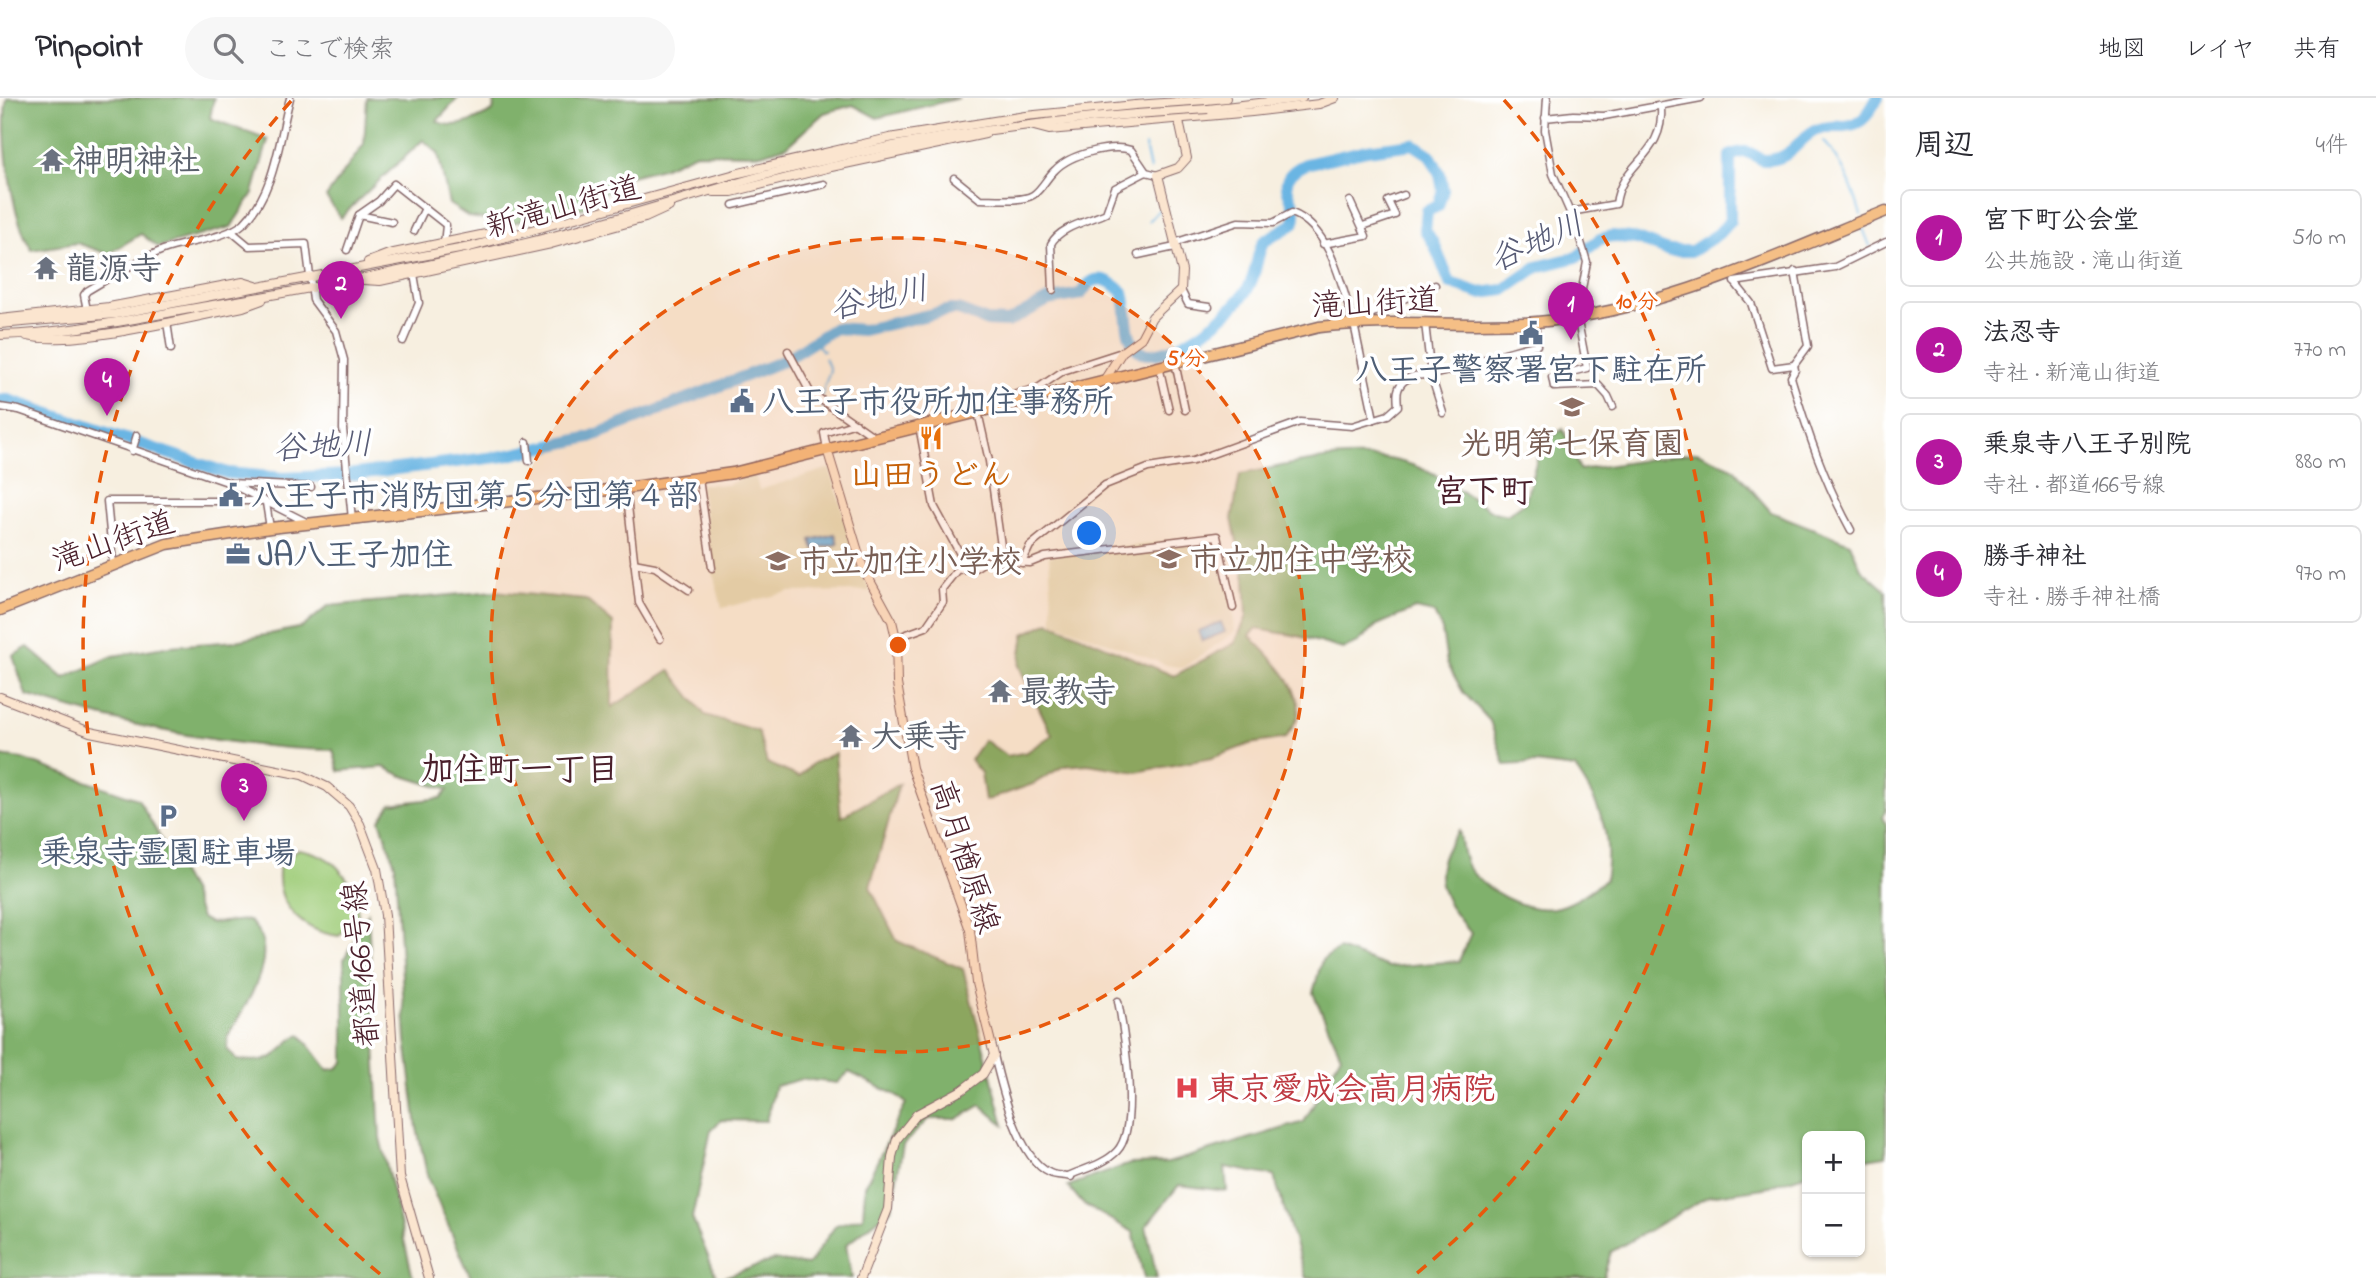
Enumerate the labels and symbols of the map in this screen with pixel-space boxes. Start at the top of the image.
place label: 神明神社 [72,140,200,187]
temple icon: 神明神社 [38,146,66,174]
street label: 新滝山街道 [481,166,647,253]
water label: 谷地川 [1483,202,1593,286]
place label: 龍源寺 [66,248,162,295]
temple icon: 龍源寺 [32,254,60,282]
pin: 2 [318,261,364,319]
water label: 谷地川 [826,266,933,334]
street label: 滝山街道 [1310,279,1440,332]
pin: 1 [1548,282,1594,340]
text: 10 分 [1616,288,1658,318]
public building icon: 八王子警察署宮下駐在所 [1517,319,1545,347]
text: 5 分 [1167,345,1205,375]
place label: 八王子警察署宮下駐在所 [1355,349,1707,396]
pin: 4 [84,358,130,416]
place label: 八王子市役所加住事務所 [762,381,1114,428]
public building icon: 八王子市役所加住事務所 [728,387,756,415]
school or university icon: 光明第七保育園 [1558,393,1586,421]
water label: 谷地川 [273,421,374,475]
place label: 光明第七保育園 [1460,423,1684,470]
restaurant icon: 山田うどん [917,424,945,452]
place label: 山田うどん [850,454,1012,501]
district label: 宮下町 [1435,470,1534,518]
place label: 八王子市消防団第５分団第４部 [251,475,699,522]
public building icon: 八王子市消防団第５分団第４部 [217,481,245,509]
street label: 滝山街道 [46,500,182,586]
your location [1072,516,1106,550]
place label: JA八王子加住 [258,534,453,581]
place label: 市立加住中学校 [1189,539,1413,586]
office icon: JA八王子加住 [224,540,252,568]
place label: 市立加住小学校 [798,541,1022,588]
school or university icon: 市立加住中学校 [1155,545,1183,573]
school or university icon: 市立加住小学校 [764,547,792,575]
centre of rings [886,633,910,657]
place label: 最教寺 [1020,671,1116,718]
temple icon: 最教寺 [986,677,1014,705]
place label: 大乗寺 [871,716,967,763]
temple icon: 大乗寺 [837,722,865,750]
district label: 加住町一丁目 [421,748,619,796]
pin: 3 [221,763,267,821]
street label: 高月楢原線 [916,774,1010,940]
parking icon: 乗泉寺霊園駐車場 [154,802,182,830]
place label: 乗泉寺霊園駐車場 [40,832,296,879]
street label: 都道166号線 [333,879,394,1049]
place label: 東京愛成会高月病院 [1207,1068,1495,1115]
hospital icon: 東京愛成会高月病院 [1173,1074,1201,1102]

